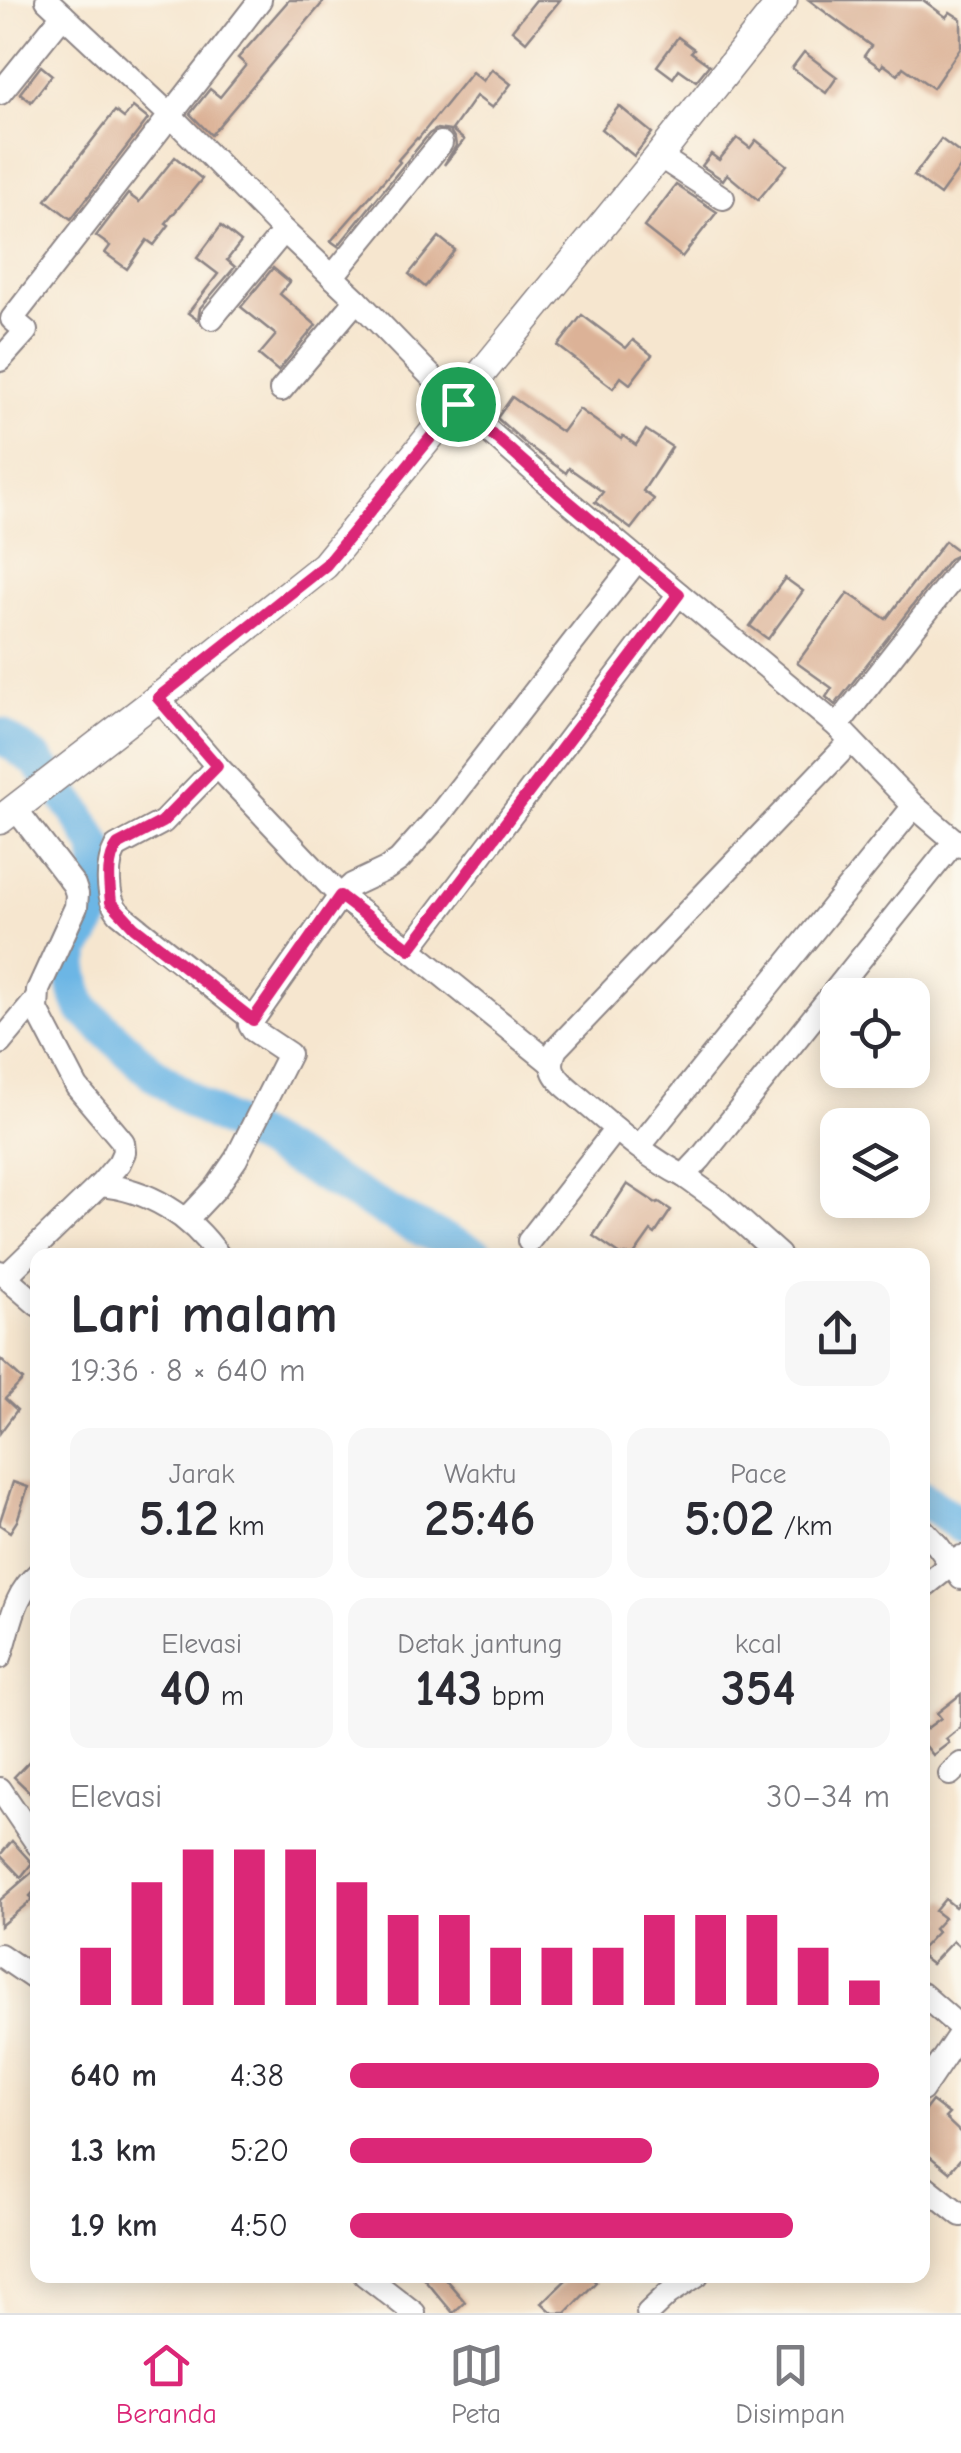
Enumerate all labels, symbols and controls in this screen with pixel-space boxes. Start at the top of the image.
pin [416,362,501,447]
icon: arrive [431,377,486,432]
map controls [820,978,930,1218]
button: locate [820,978,930,1088]
button: layers [820,1108,930,1218]
button: share [785,1281,890,1386]
text: Lari malam [70,1282,338,1346]
text: 19:36 · 8 × 640 m [70,1352,305,1389]
text: Jarak [169,1458,235,1490]
text: Waktu [444,1458,516,1490]
text: Pace [730,1458,787,1490]
text: 5.12 [139,1490,219,1548]
text: 25:46 [424,1490,536,1548]
text: 5:02 [684,1490,774,1548]
text: km [219,1510,265,1542]
text: /km [774,1510,833,1542]
text: Elevasi [161,1628,242,1660]
text: Detak jantung [397,1628,563,1660]
text: kcal [735,1628,782,1660]
text: 40 [159,1660,211,1718]
text: 143 [415,1660,482,1718]
text: 354 [721,1660,796,1718]
text: m [211,1680,244,1712]
text: bpm [482,1680,545,1712]
text: Elevasi [70,1778,162,1815]
text: 30–34 m [766,1778,890,1815]
text: 640 m [70,2057,157,2094]
text: 4:38 [230,2057,284,2094]
text: 1.3 km [70,2132,157,2169]
text: 5:20 [230,2132,289,2169]
text: 1.9 km [70,2207,158,2244]
text: 4:50 [230,2207,288,2244]
tab: Beranda [116,2338,217,2430]
tab: Peta [449,2338,504,2430]
tab: Disimpan [735,2338,845,2430]

